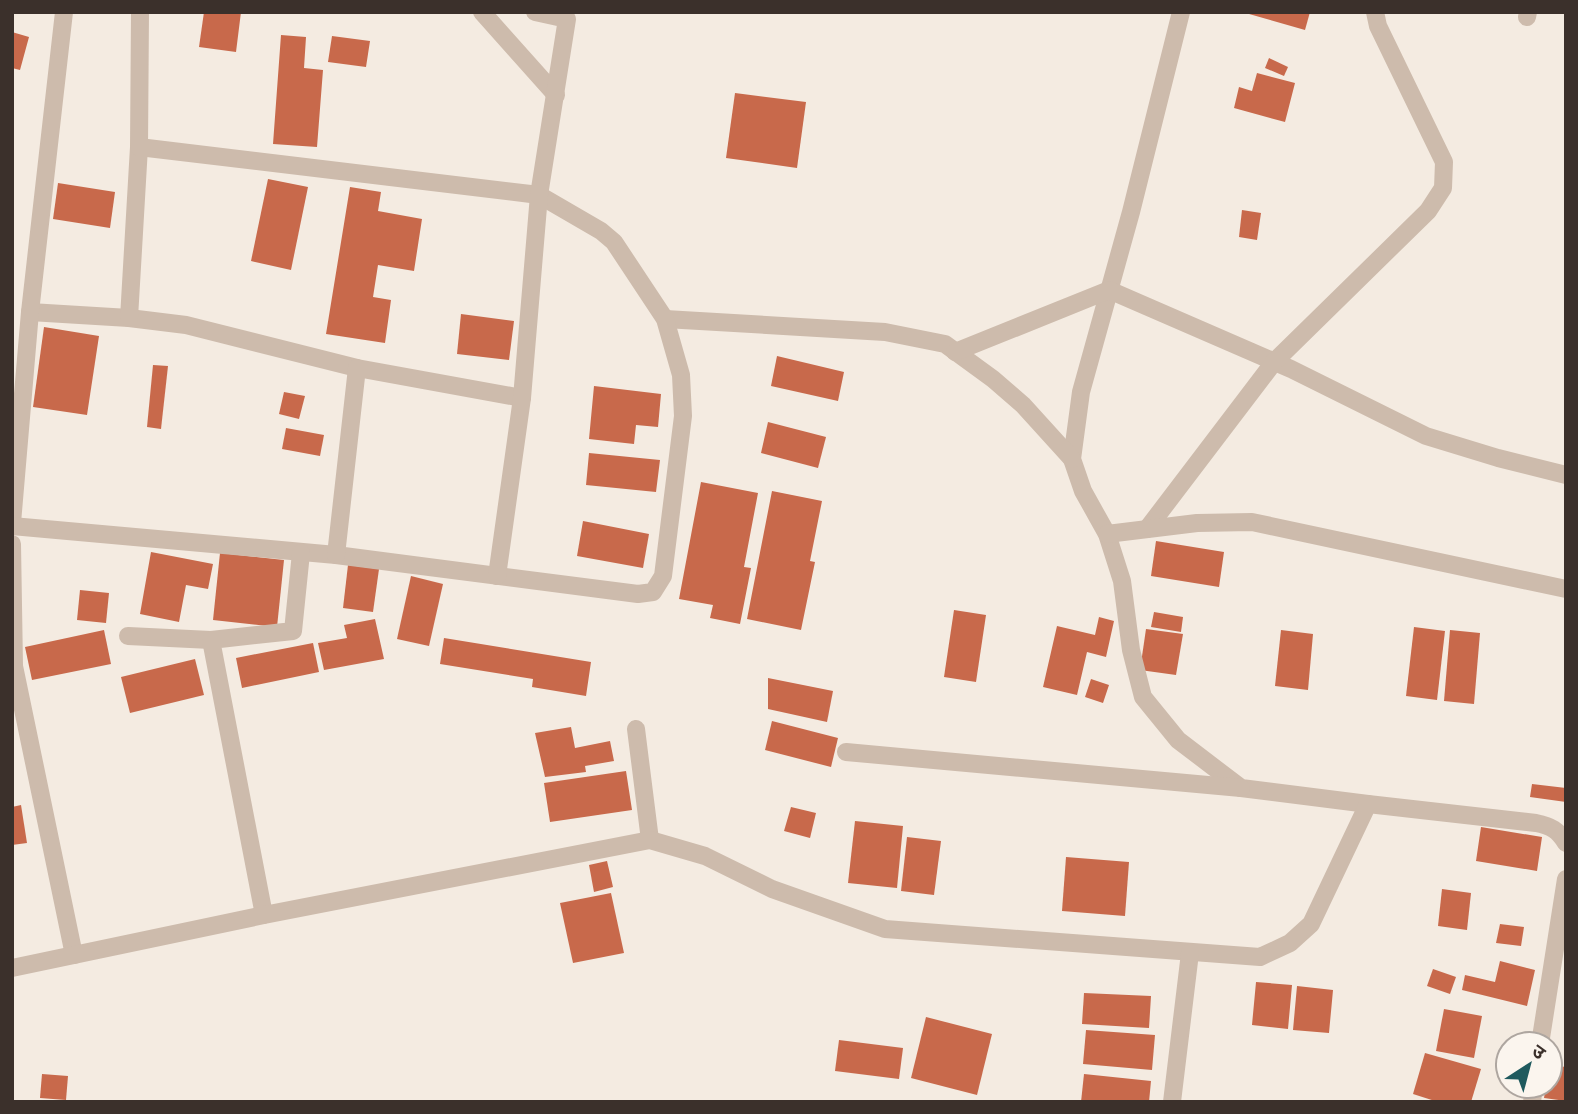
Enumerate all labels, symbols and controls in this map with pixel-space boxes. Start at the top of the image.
north arrow [1494,1030,1564,1100]
text: उ [1527,1039,1551,1065]

